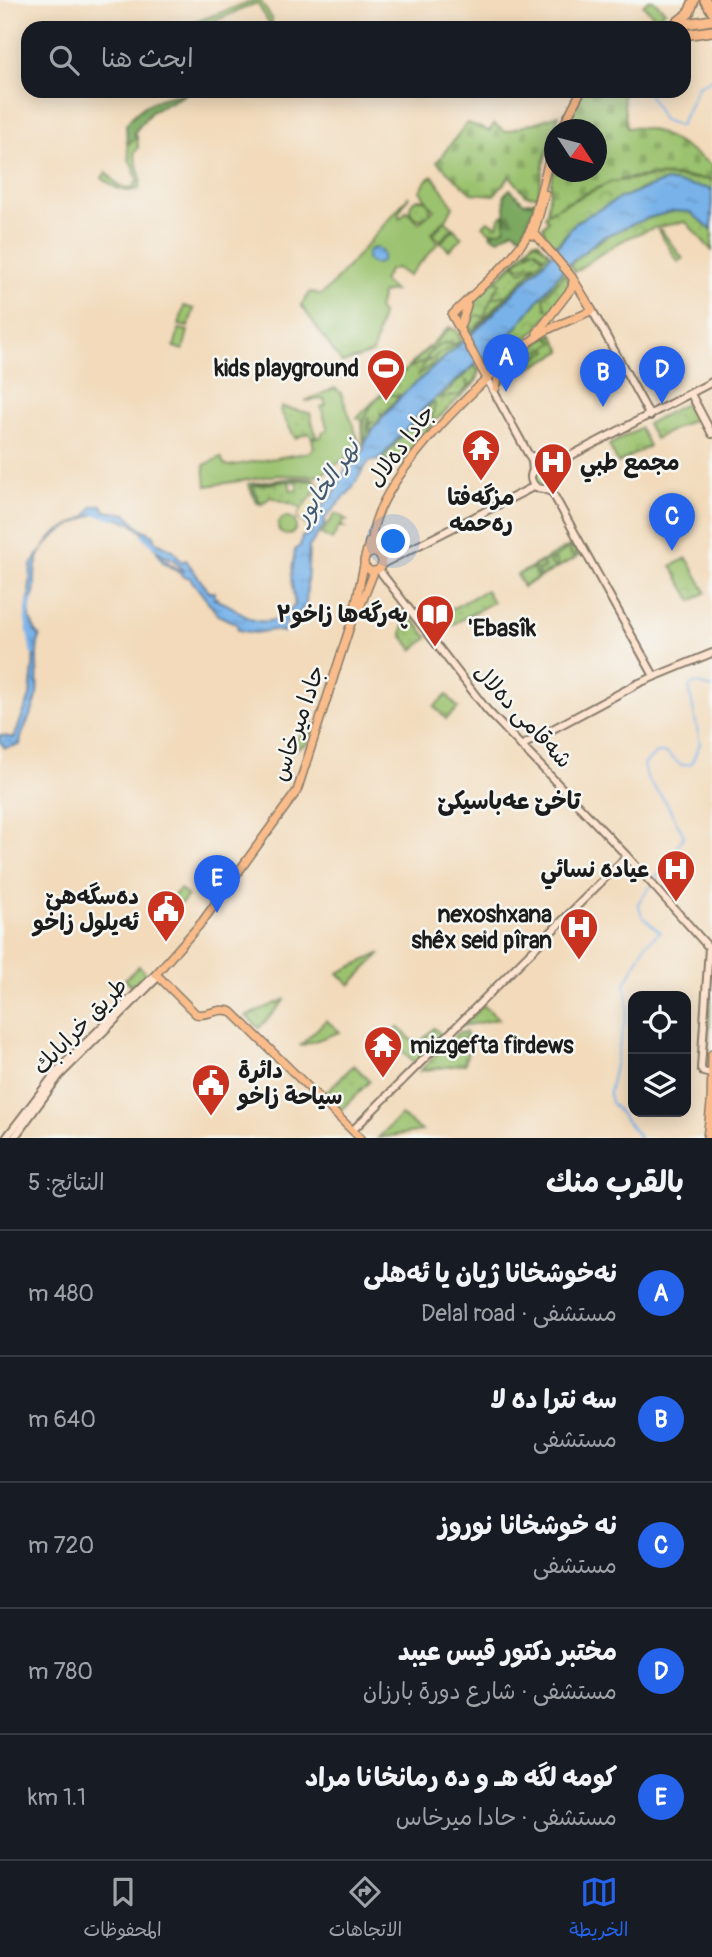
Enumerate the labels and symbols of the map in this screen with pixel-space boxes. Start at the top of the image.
north arrow [544,119,607,182]
pin: A [483,334,529,392]
pin: D [639,346,685,404]
sports icon: kids playground [365,347,407,402]
pin: B [580,349,626,407]
place label: kids playground [213,354,359,383]
street label: جادا دەلال [361,399,441,493]
temple icon: مزگەفتا رەحمە [460,427,502,482]
water label: نهر الخابور [286,432,369,533]
hospital icon: مجمع طبي [532,441,574,496]
place label: مجمع طبي [580,448,680,483]
place label: مزگەفتا رەحمە [447,483,515,538]
pin: C [649,493,695,551]
your location [376,524,410,558]
library icon: پەرگەها زاخو۲ [414,593,456,648]
place label: پەرگەها زاخو۲ [276,600,408,629]
district label: 'Ebasîk [468,614,537,643]
street label: شەقامی دەلال [467,658,579,774]
street label: جادا ميرخاس [265,661,331,785]
district label: تاخێ عه‌باسيكێ [438,787,582,816]
hospital icon: عياده نسائي [655,848,697,903]
pin: E [194,855,240,913]
place label: عياده نسائي [540,855,649,890]
place label: ده‌سگه‌هێ ئه‌يلول زاخو [31,882,140,937]
public building icon: ده‌سگه‌هێ ئه‌يلول زاخو [145,888,187,943]
place label: nexoshxana shêx seid pîran [411,900,552,955]
hospital icon: nexoshxana shêx seid pîran [558,906,600,961]
street label: طريق خرابابك [26,971,134,1081]
temple icon: mizgefta firdews [362,1024,404,1079]
place label: mizgefta firdews [410,1031,574,1060]
place label: دائرة سياحة زاخو [236,1056,342,1111]
public building icon: دائرة سياحة زاخو [190,1062,232,1117]

